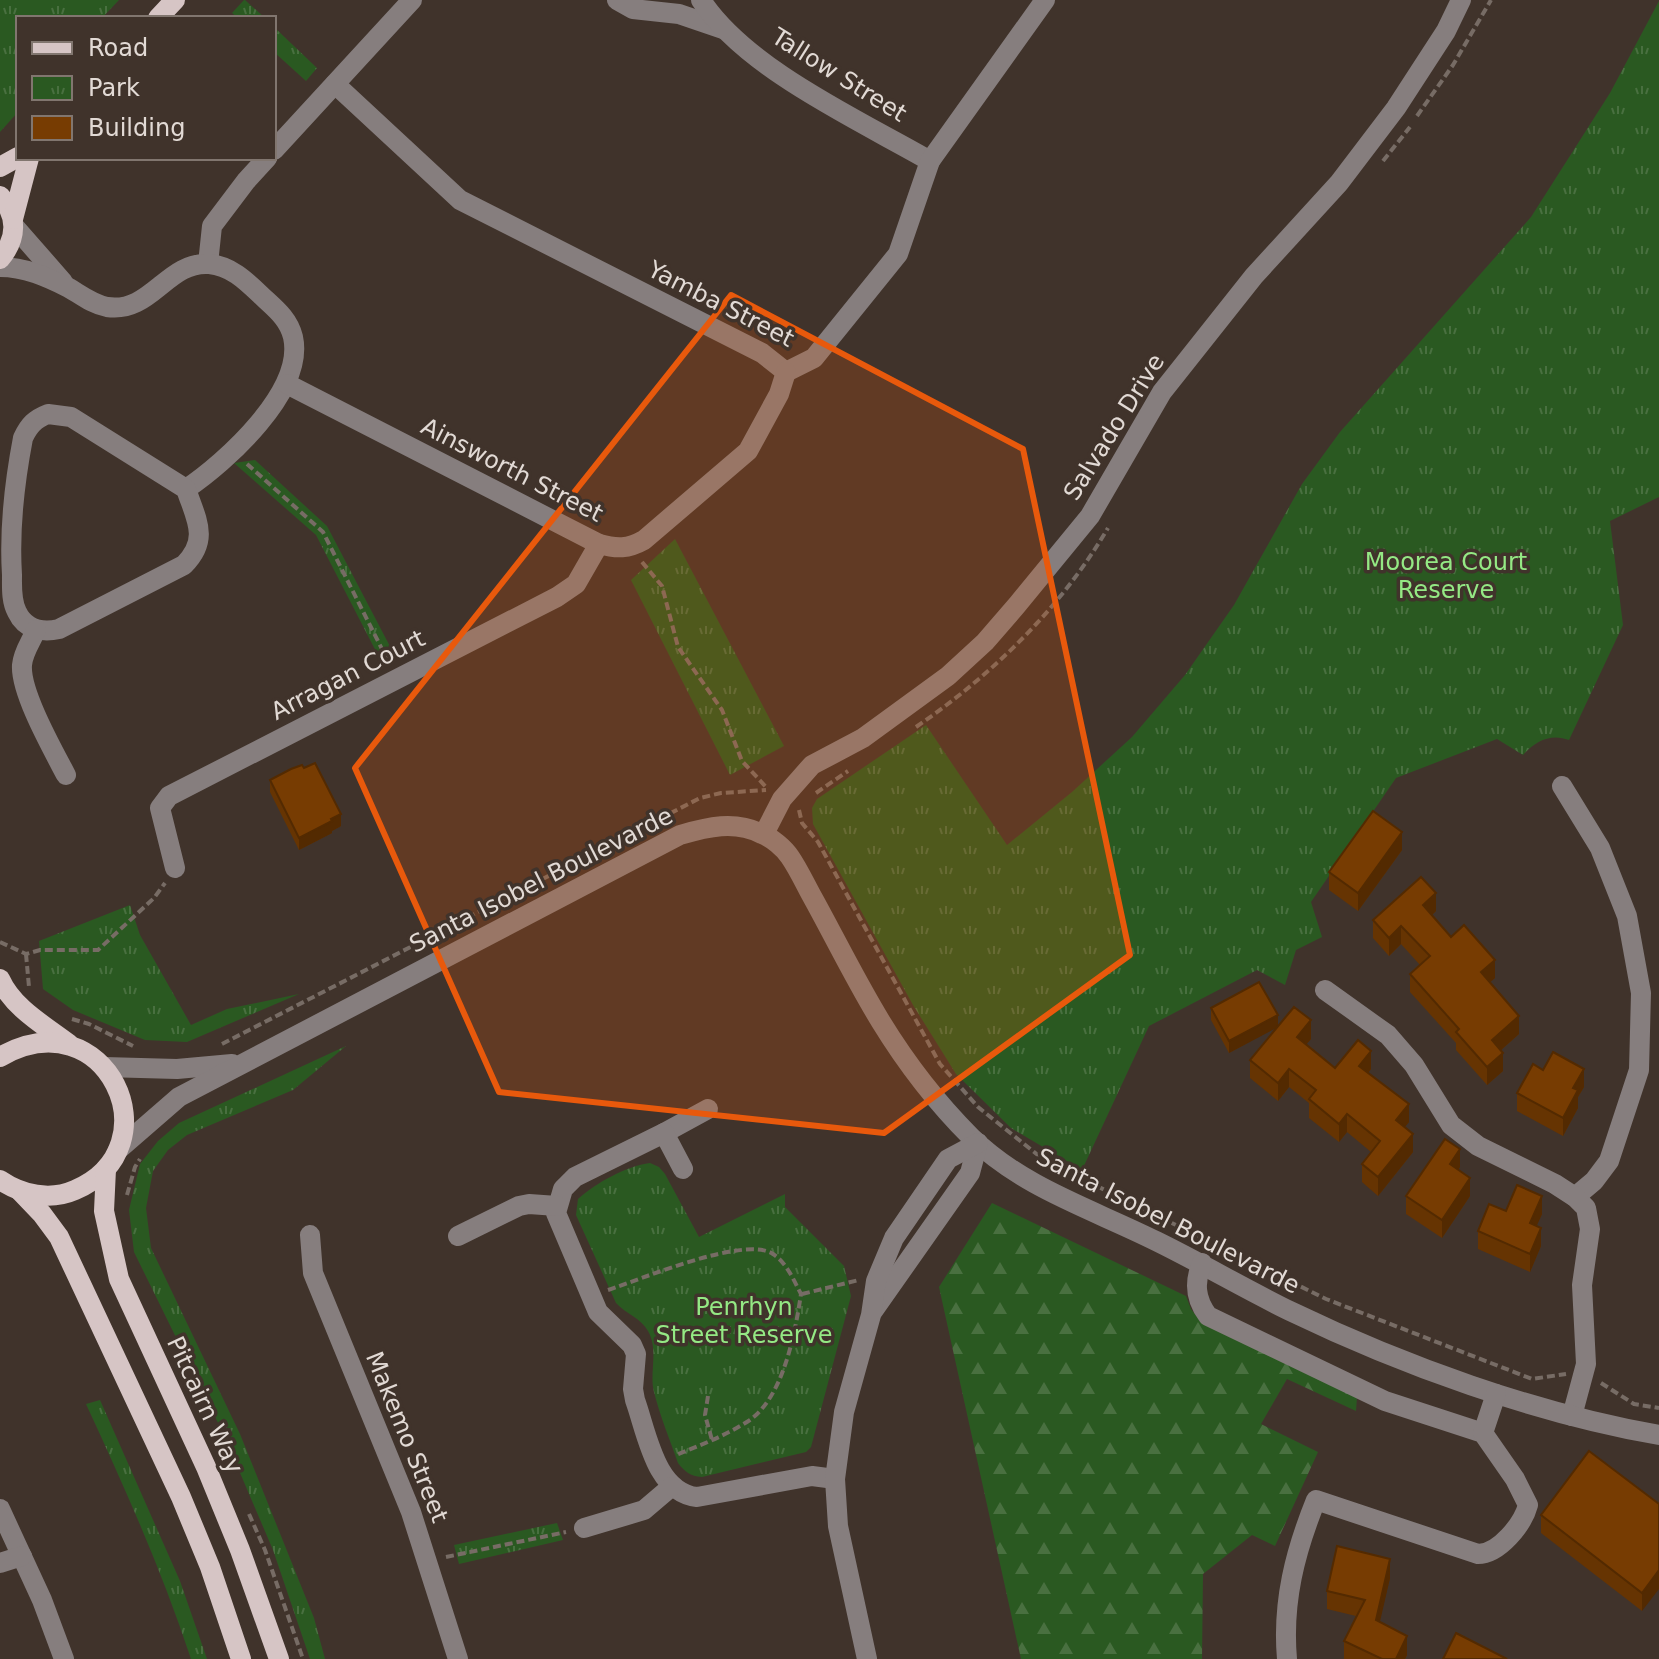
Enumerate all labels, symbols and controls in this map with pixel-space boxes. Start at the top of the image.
legend [16,16,276,160]
street label: Tallow Street [766,22,912,128]
text: Road [88,34,148,62]
text: Park [88,74,140,102]
text: Building [88,114,185,142]
street label: Yamba Street [643,255,799,353]
street label: Salvado Drive [1058,349,1170,505]
street label: Ainsworth Street [416,412,608,528]
park label: Moorea Court Reserve [1365,548,1527,604]
street label: Arragan Court [266,624,430,726]
street label: Santa Isobel Boulevarde [405,801,677,959]
street label: Santa Isobel Boulevarde [1032,1142,1304,1300]
park label: Penrhyn Street Reserve [655,1293,833,1349]
street label: Pitcairn Way [161,1332,249,1478]
street label: Makemo Street [360,1347,454,1527]

